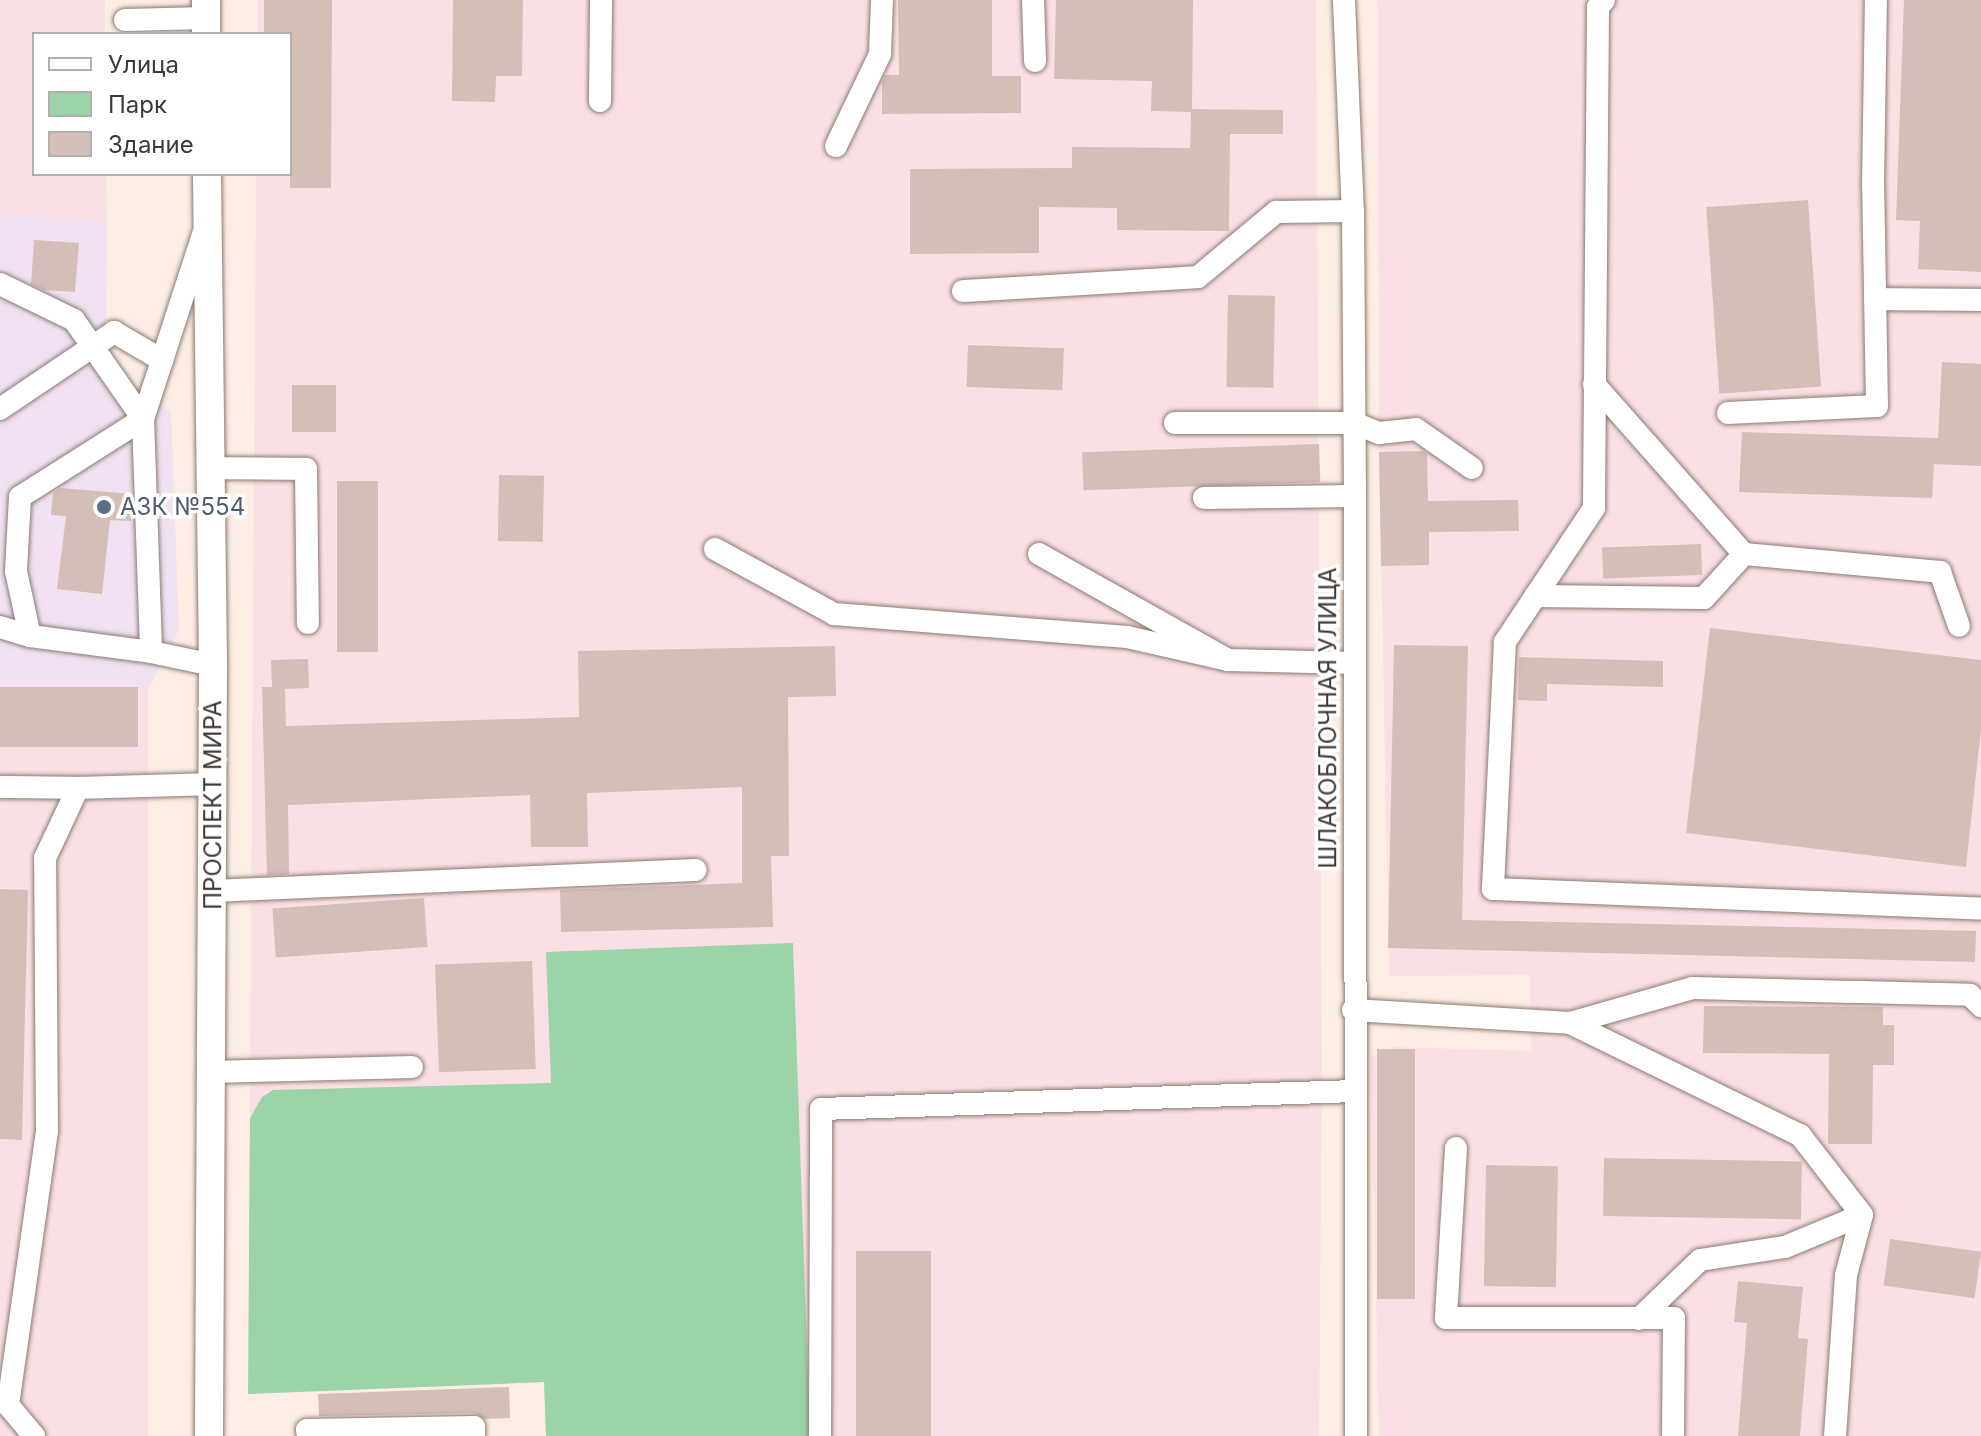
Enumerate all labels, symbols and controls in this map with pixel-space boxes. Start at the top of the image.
legend [32,32,292,176]
text: Улица [108,50,179,79]
text: Парк [108,90,167,119]
text: Здание [108,130,194,159]
place label: АЗК №554 [120,493,245,521]
marker: АЗК №554 [95,498,113,516]
street label: ШЛАКОБЛОЧНАЯ УЛИЦА [1314,567,1342,869]
street label: ПРОСПЕКТ МИРА [199,700,227,910]

